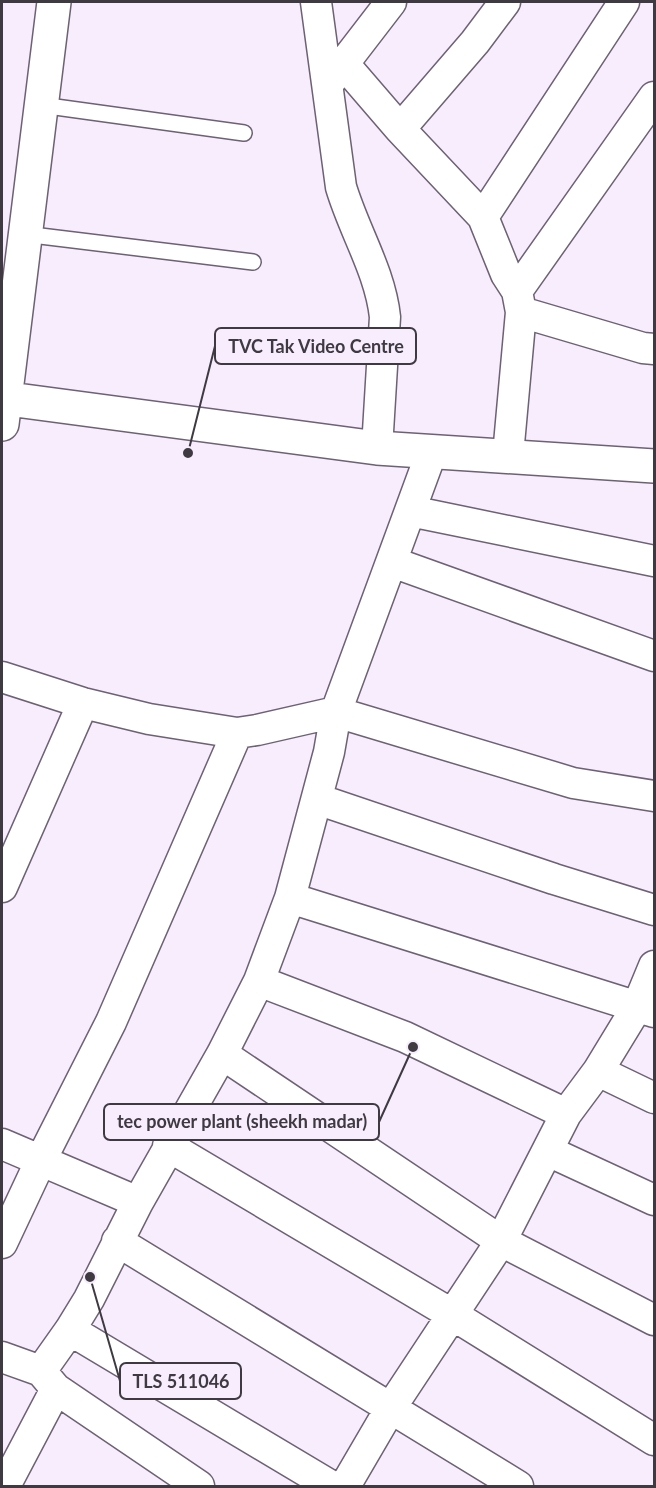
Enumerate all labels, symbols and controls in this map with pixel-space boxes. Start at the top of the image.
callout: TVC Tak Video Centre [215,328,416,364]
text: TVC Tak Video Centre [228,335,404,357]
callout: tec power plant (sheekh madar) [104,1104,379,1140]
text: tec power plant (sheekh madar) [117,1110,367,1132]
callout: TLS 511046 [120,1363,241,1399]
text: TLS 511046 [132,1370,230,1392]

